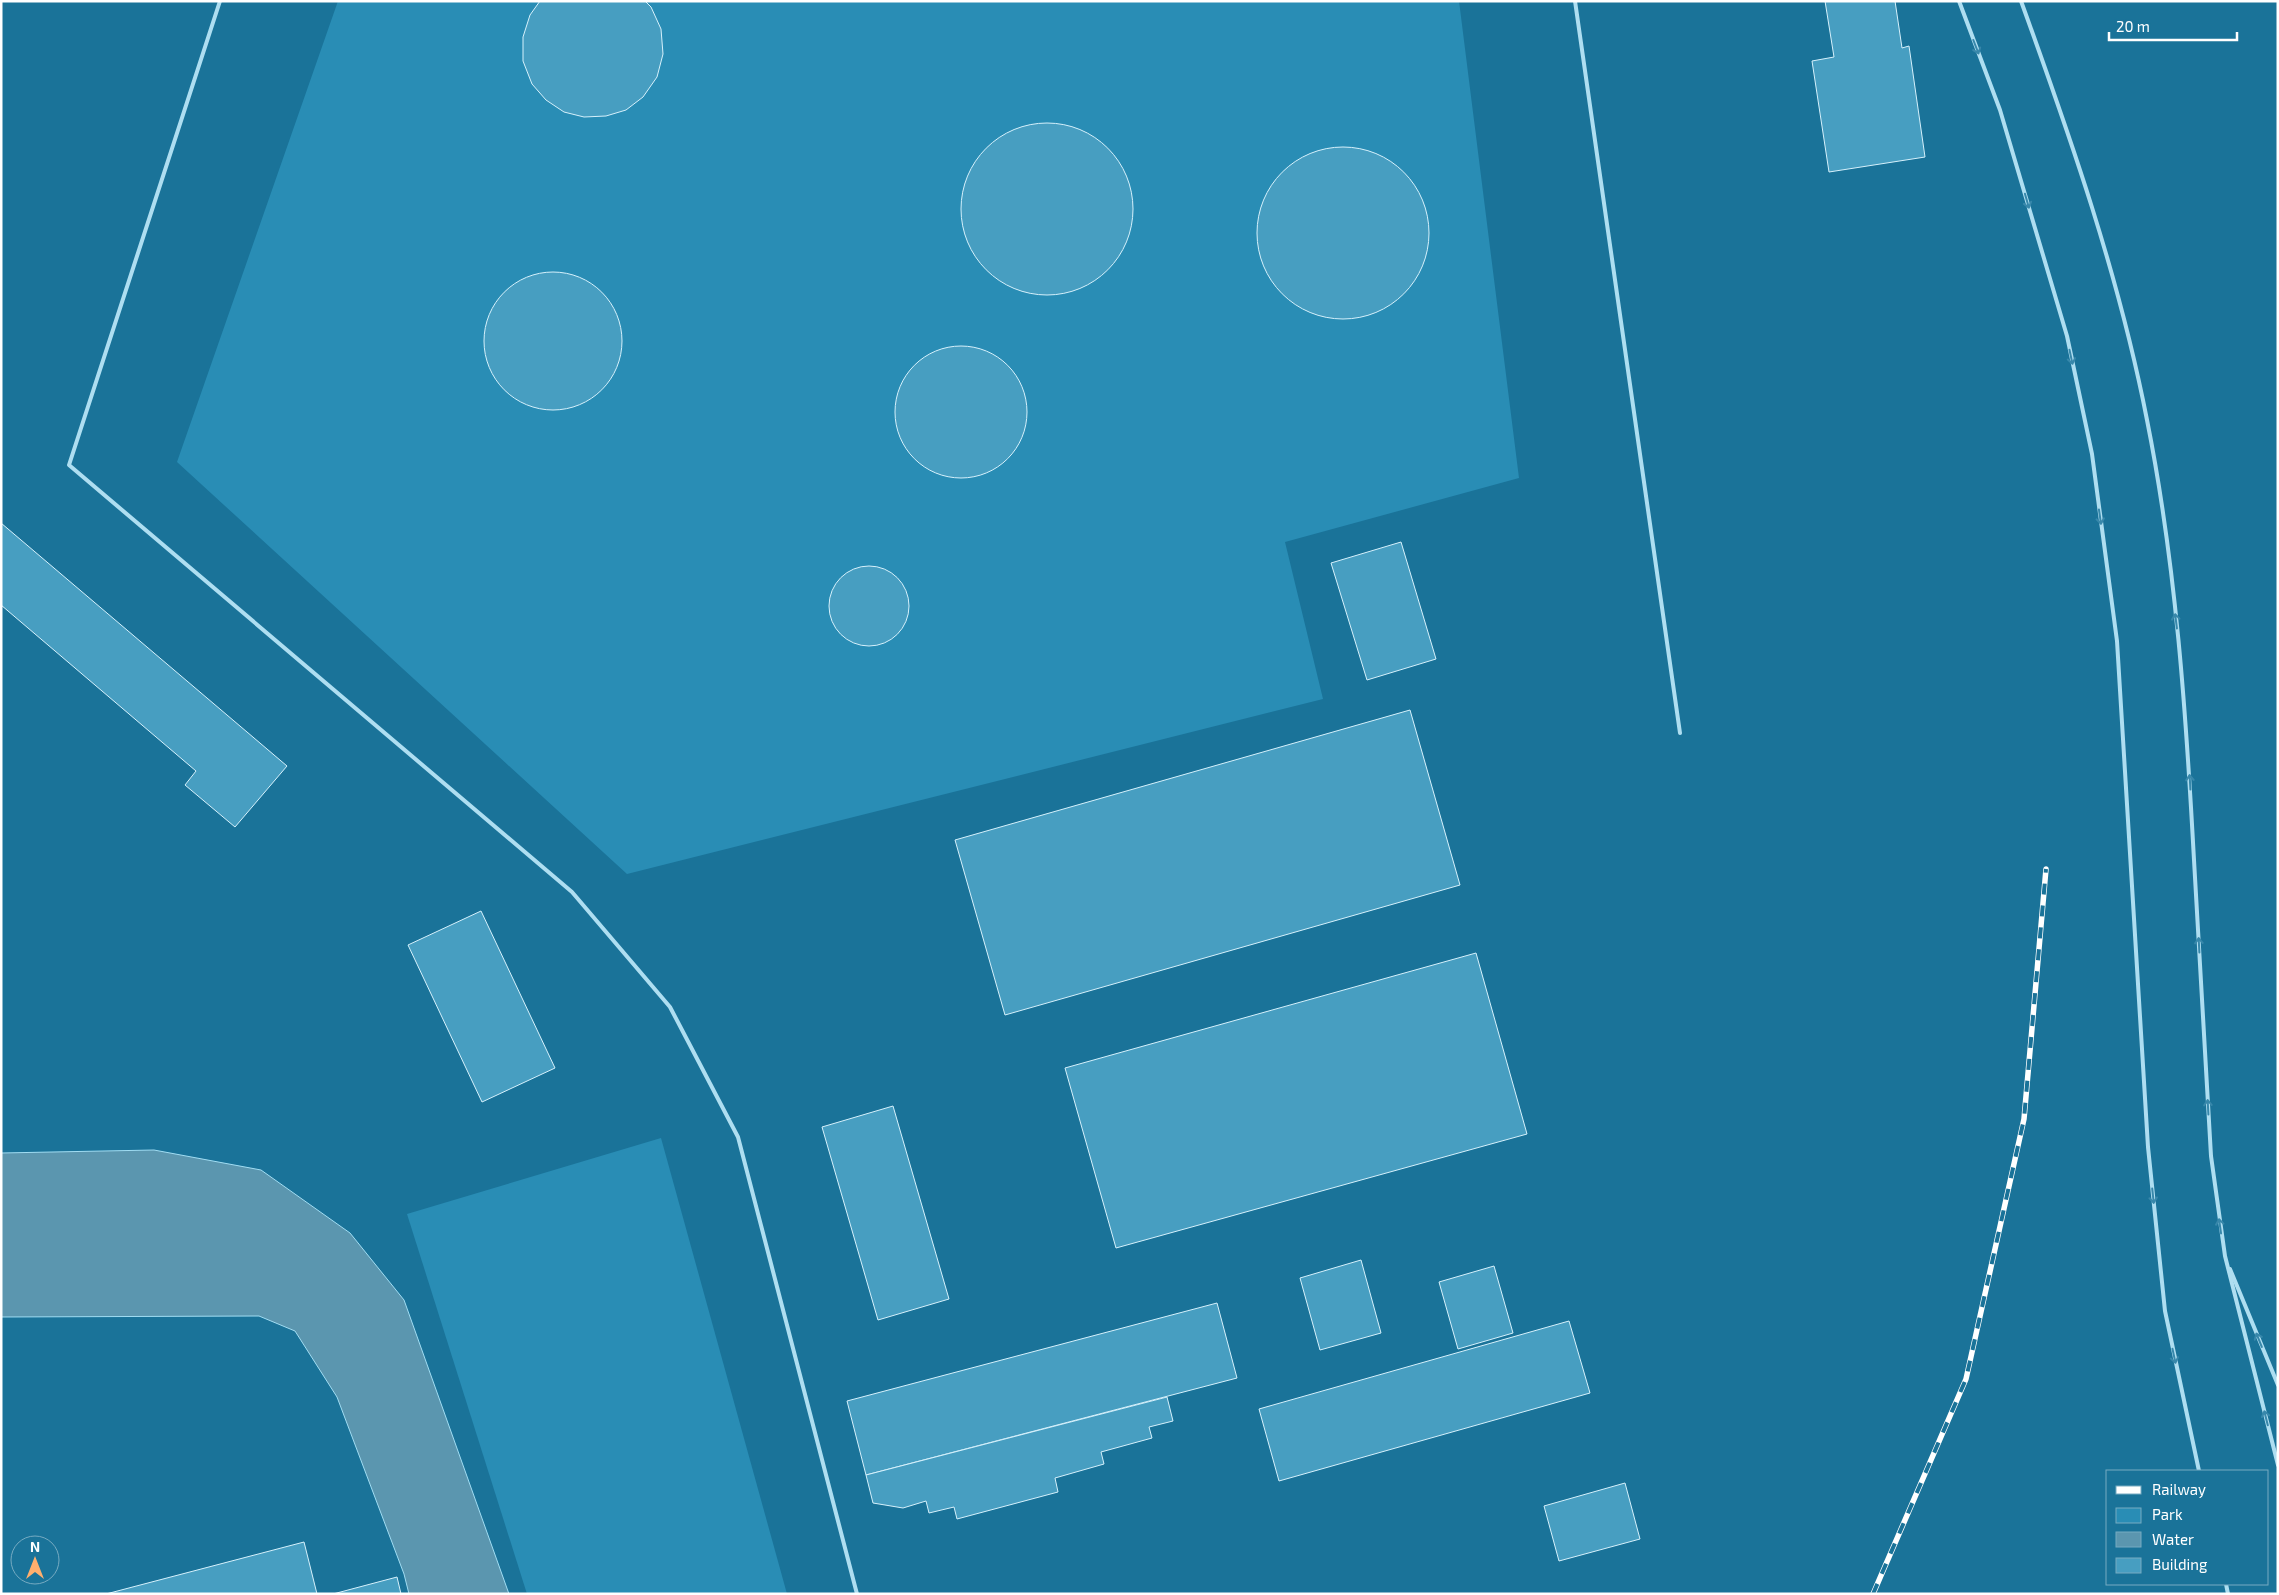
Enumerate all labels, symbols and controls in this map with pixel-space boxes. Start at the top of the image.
scale bar [2109,10,2236,42]
text: 20 m [2116,17,2150,35]
one-way arrow [1972,39,1981,54]
one-way arrow [2023,193,2032,209]
one-way arrow [2067,349,2077,365]
one-way arrow [2096,509,2106,525]
one-way arrow [2171,613,2181,629]
one-way arrow [2185,775,2195,791]
one-way arrow [2195,937,2204,953]
one-way arrow [2204,1099,2213,1115]
one-way arrow [2148,1187,2158,1203]
one-way arrow [2215,1218,2225,1234]
one-way arrow [2254,1333,2264,1348]
one-way arrow [2170,1348,2180,1364]
one-way arrow [2261,1411,2270,1427]
legend [2106,1470,2269,1585]
text: Railway [2152,1480,2206,1498]
text: Park [2152,1505,2183,1523]
text: Water [2152,1530,2194,1548]
north arrow [10,1535,60,1585]
text: N [30,1538,40,1555]
text: Building [2152,1555,2208,1573]

